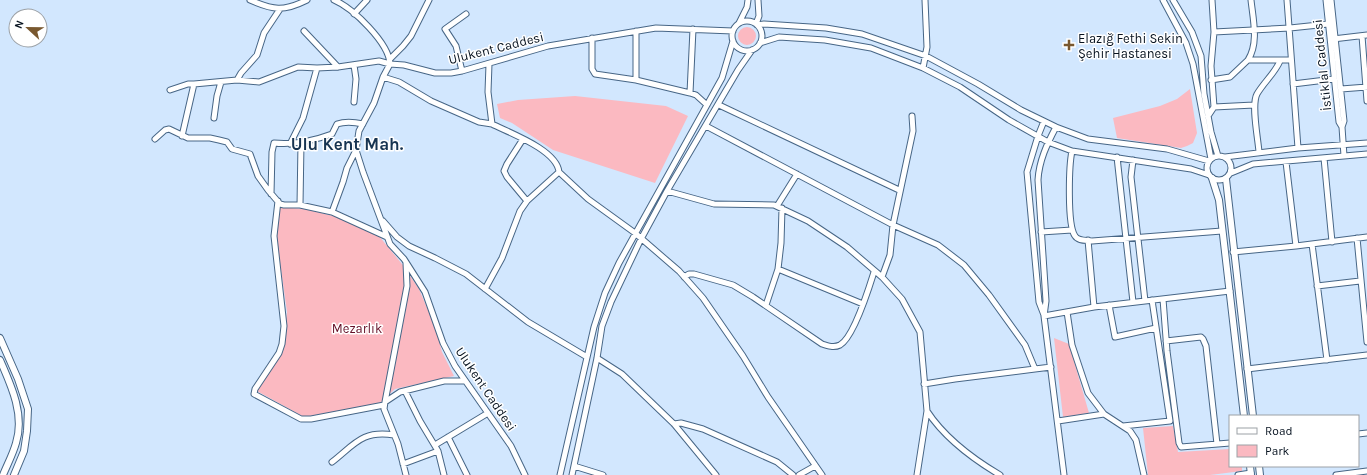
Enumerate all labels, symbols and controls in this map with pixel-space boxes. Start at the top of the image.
north arrow [8,8,48,48]
text: N [12,18,27,31]
street label: İstiklal Caddesi [1310,18,1334,112]
street label: Ulukent Caddesi [447,29,545,67]
place label: Elazığ Fethi Sekin Şehir Hastanesi [1078,31,1183,61]
marker: Elazığ Fethi Sekin Şehir Hastanesi [1063,39,1075,51]
district label: Ulu Kent Mah. [291,134,404,154]
park label: Mezarlık [332,321,382,336]
street label: Ulukent Caddesi [452,344,520,434]
legend [1229,415,1359,467]
text: Road [1265,424,1293,438]
text: Park [1265,444,1290,458]

